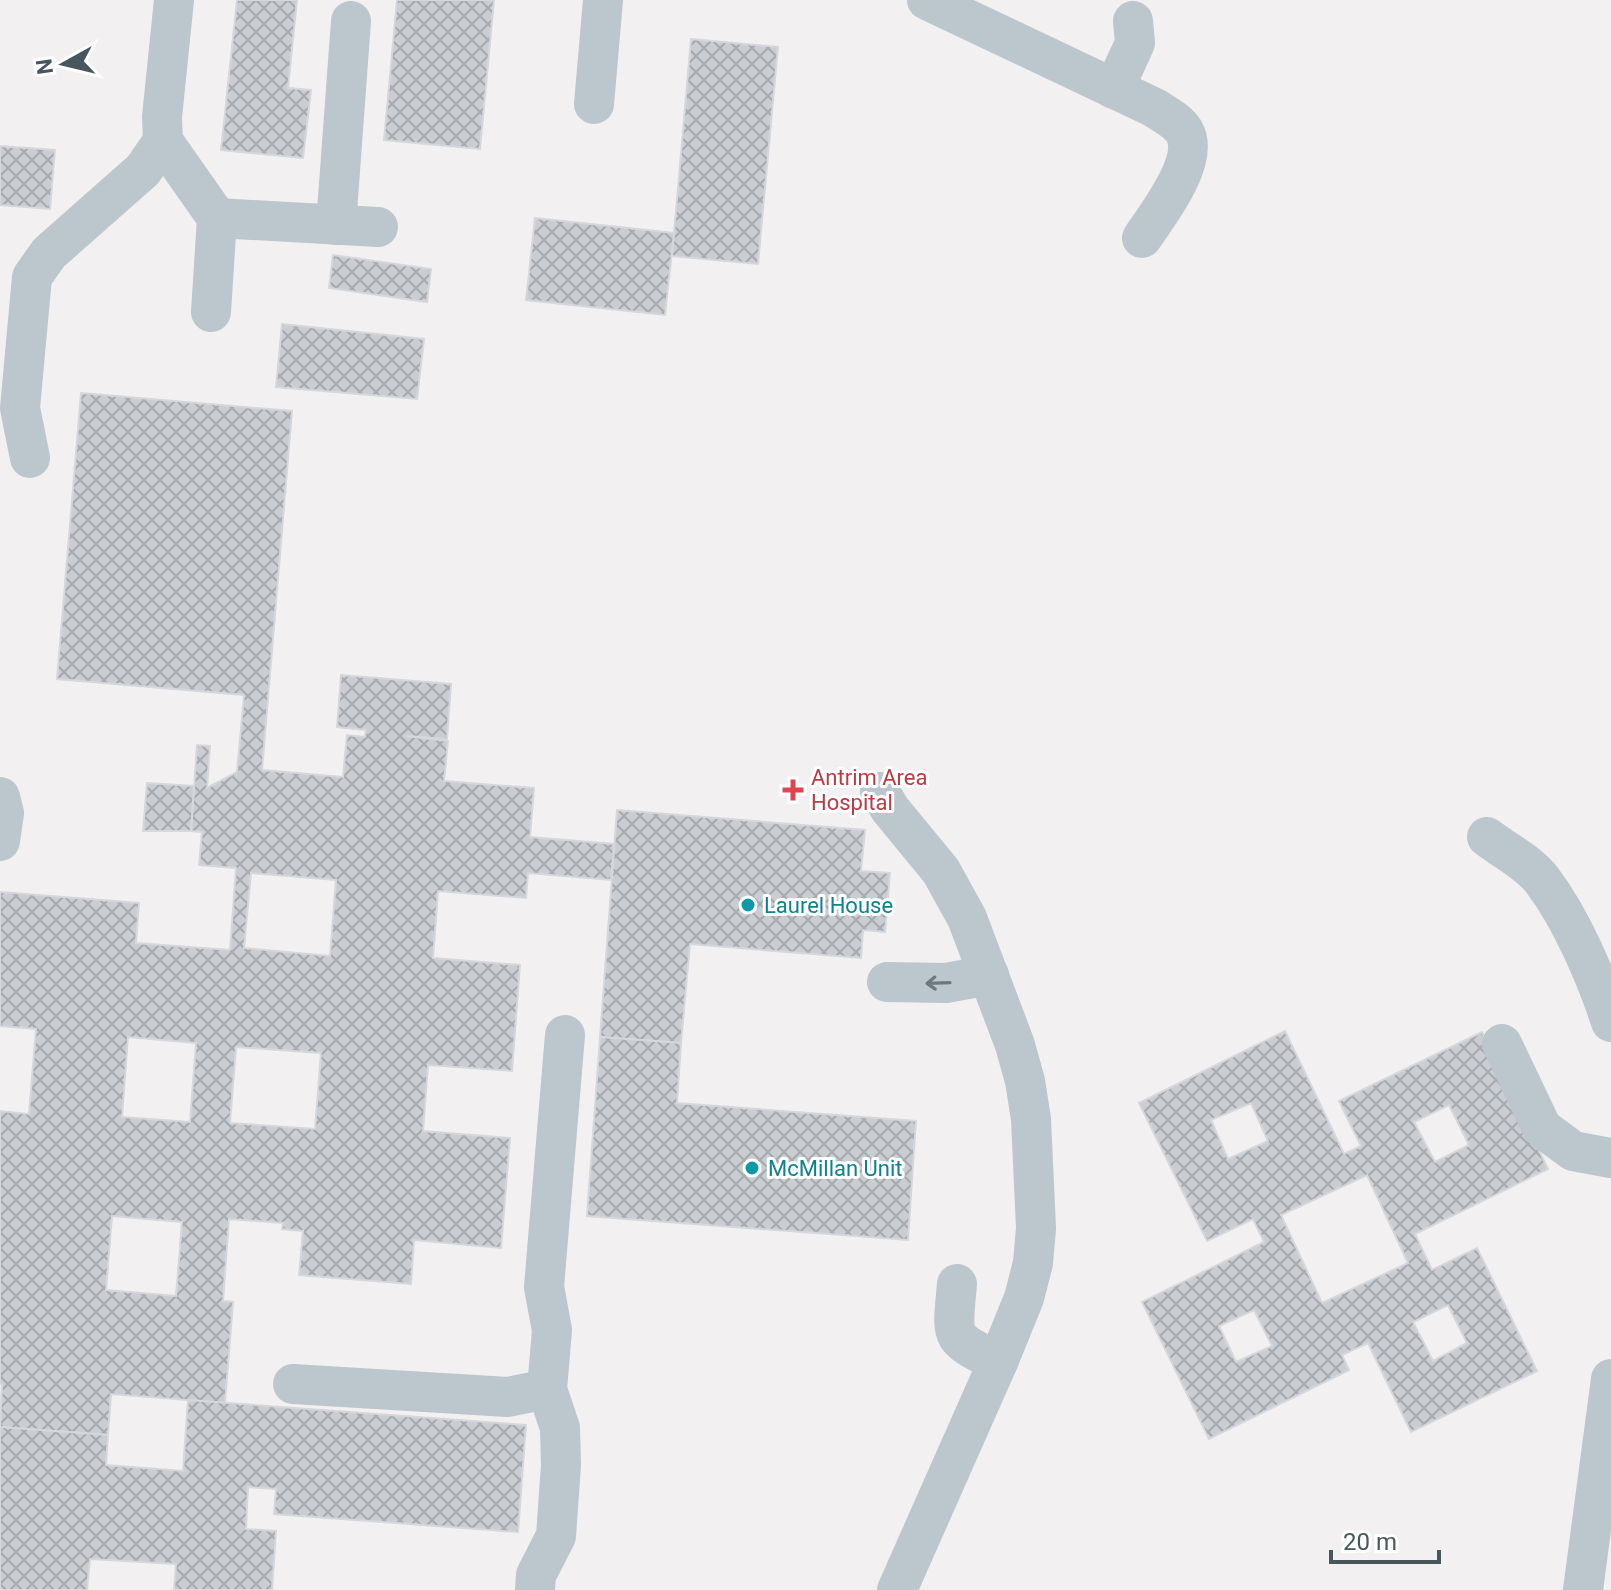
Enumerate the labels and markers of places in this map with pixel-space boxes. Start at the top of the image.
place label: Antrim Area Hospital [811,765,928,815]
marker: Antrim Area Hospital [782,779,804,801]
place label: Laurel House [764,893,893,918]
marker: Laurel House [739,896,757,914]
place label: McMillan Unit [768,1156,903,1181]
marker: McMillan Unit [743,1159,761,1177]

